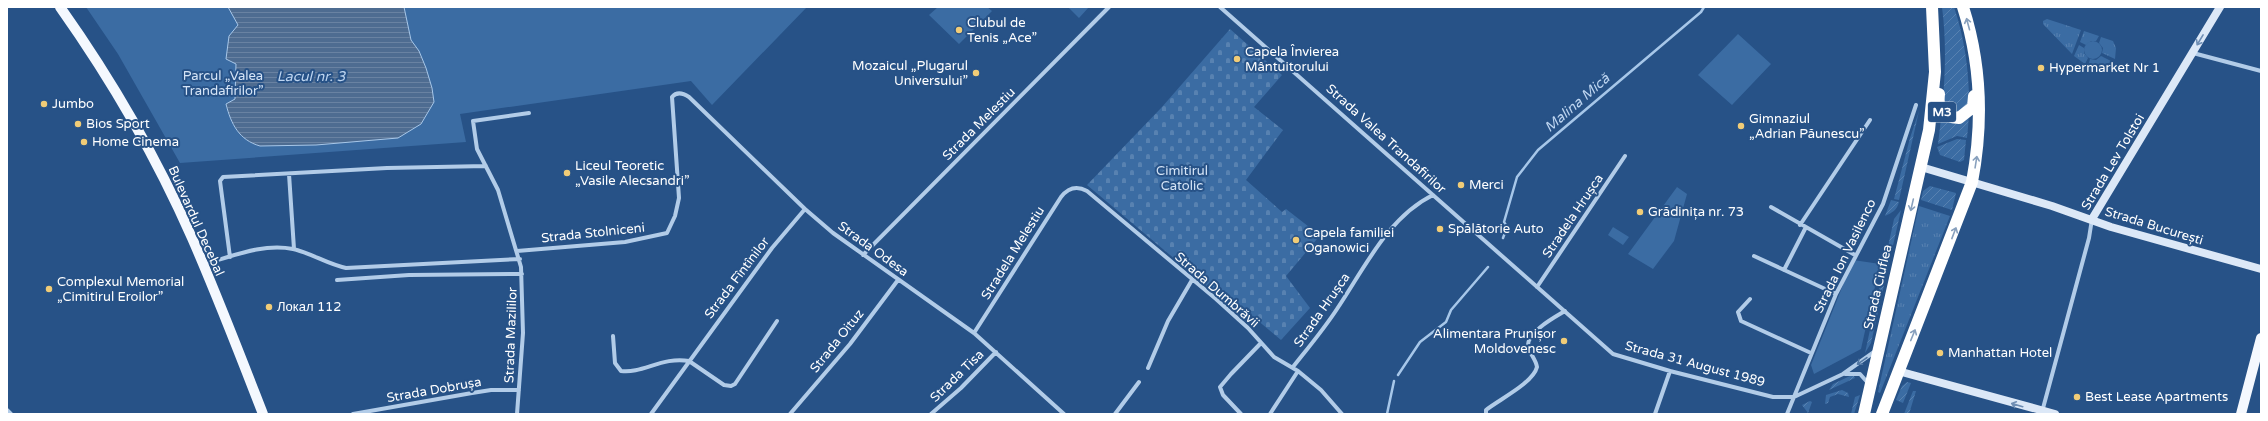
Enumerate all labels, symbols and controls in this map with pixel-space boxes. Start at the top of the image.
place label: Clubul de Tenis „Ace” [967,15,1037,46]
one-way arrow [1964,17,1971,30]
marker: Clubul de Tenis „Ace” [954,25,964,35]
one-way arrow [2196,34,2204,46]
place label: Capela Învierea Mântuitorului [1245,44,1339,75]
marker: Capela Învierea Mântuitorului [1232,54,1242,64]
place label: Mozaicul „Plugarul Universului” [852,58,968,89]
place label: Hypermarket Nr 1 [2049,60,2160,76]
marker: Hypermarket Nr 1 [2036,63,2046,73]
park label: Parcul „Valea Trandafirilor” [183,68,263,99]
water label: Lacul nr. 3 [277,68,346,85]
marker: Mozaicul „Plugarul Universului” [971,68,981,78]
water label: Malina Mică [1541,69,1614,136]
street label: Strada Valea Trandafirilor [1323,81,1449,197]
street label: Strada Melestiu [939,84,1019,164]
place label: Jumbo [52,96,94,112]
marker: Jumbo [39,99,49,109]
road number: M3 [1928,102,1956,122]
place label: Gimnaziul „Adrian Păunescu” [1749,111,1864,142]
street label: Strada Lev Tolstoi [2078,111,2148,213]
place label: Bios Sport [86,116,150,132]
marker: Bios Sport [73,119,83,129]
marker: Gimnaziul „Adrian Păunescu” [1736,121,1746,131]
place label: Home Cinema [92,134,179,150]
marker: Home Cinema [79,137,89,147]
one-way arrow [1972,156,1980,169]
place label: Liceul Teoretic „Vasile Alecsandri” [575,158,689,189]
street label: Bulevardul Decebal [165,163,227,279]
park label: Cimitirul Catolic [1156,163,1208,194]
marker: Liceul Teoretic „Vasile Alecsandri” [562,168,572,178]
street label: Stradela Hrușca [1539,171,1607,261]
place label: Merci [1469,177,1504,193]
marker: Merci [1456,180,1466,190]
street label: Strada Ion Vasilenco [1810,196,1880,316]
one-way arrow [1907,198,1915,211]
street label: Stradela Melestiu [978,203,1048,303]
street label: Strada București [2103,203,2205,249]
place label: Grădinița nr. 73 [1648,204,1744,220]
marker: Grădinița nr. 73 [1635,207,1645,217]
street label: Strada Odesa [835,218,911,280]
street label: Strada Stolniceni [540,220,646,246]
place label: Spălătorie Auto [1448,221,1544,237]
marker: Spălătorie Auto [1435,224,1445,234]
place label: Capela familiei Oganowici [1304,225,1394,256]
one-way arrow [1950,228,1958,240]
street label: Strada Fîntînilor [701,234,773,322]
marker: Capela familiei Oganowici [1291,235,1301,245]
street label: Strada Ciuflea [1860,243,1896,331]
street label: Strada Dumbrăvii [1171,249,1263,331]
street label: Strada Hrușca [1291,270,1353,350]
place label: Complexul Memorial „Cimitirul Eroilor” [57,274,184,305]
marker: Complexul Memorial „Cimitirul Eroilor” [44,284,54,294]
street label: Strada Mazililor [501,287,521,383]
place label: Локал 112 [277,299,341,315]
marker: Локал 112 [264,302,274,312]
street label: Strada Oituz [807,306,867,376]
place label: Alimentara Prunișor Moldovenesc [1433,326,1556,357]
one-way arrow [1909,330,1917,342]
marker: Alimentara Prunișor Moldovenesc [1559,336,1569,346]
street label: Strada 31 August 1989 [1623,338,1767,390]
place label: Manhattan Hotel [1948,345,2052,361]
street label: Strada Tisa [927,346,987,406]
marker: Manhattan Hotel [1935,348,1945,358]
one-way arrow [1857,357,1868,365]
street label: Strada Dobrușa [385,374,483,406]
place label: Best Lease Apartments [2085,389,2228,405]
marker: Best Lease Apartments [2072,392,2082,402]
one-way arrow [2010,401,2023,408]

